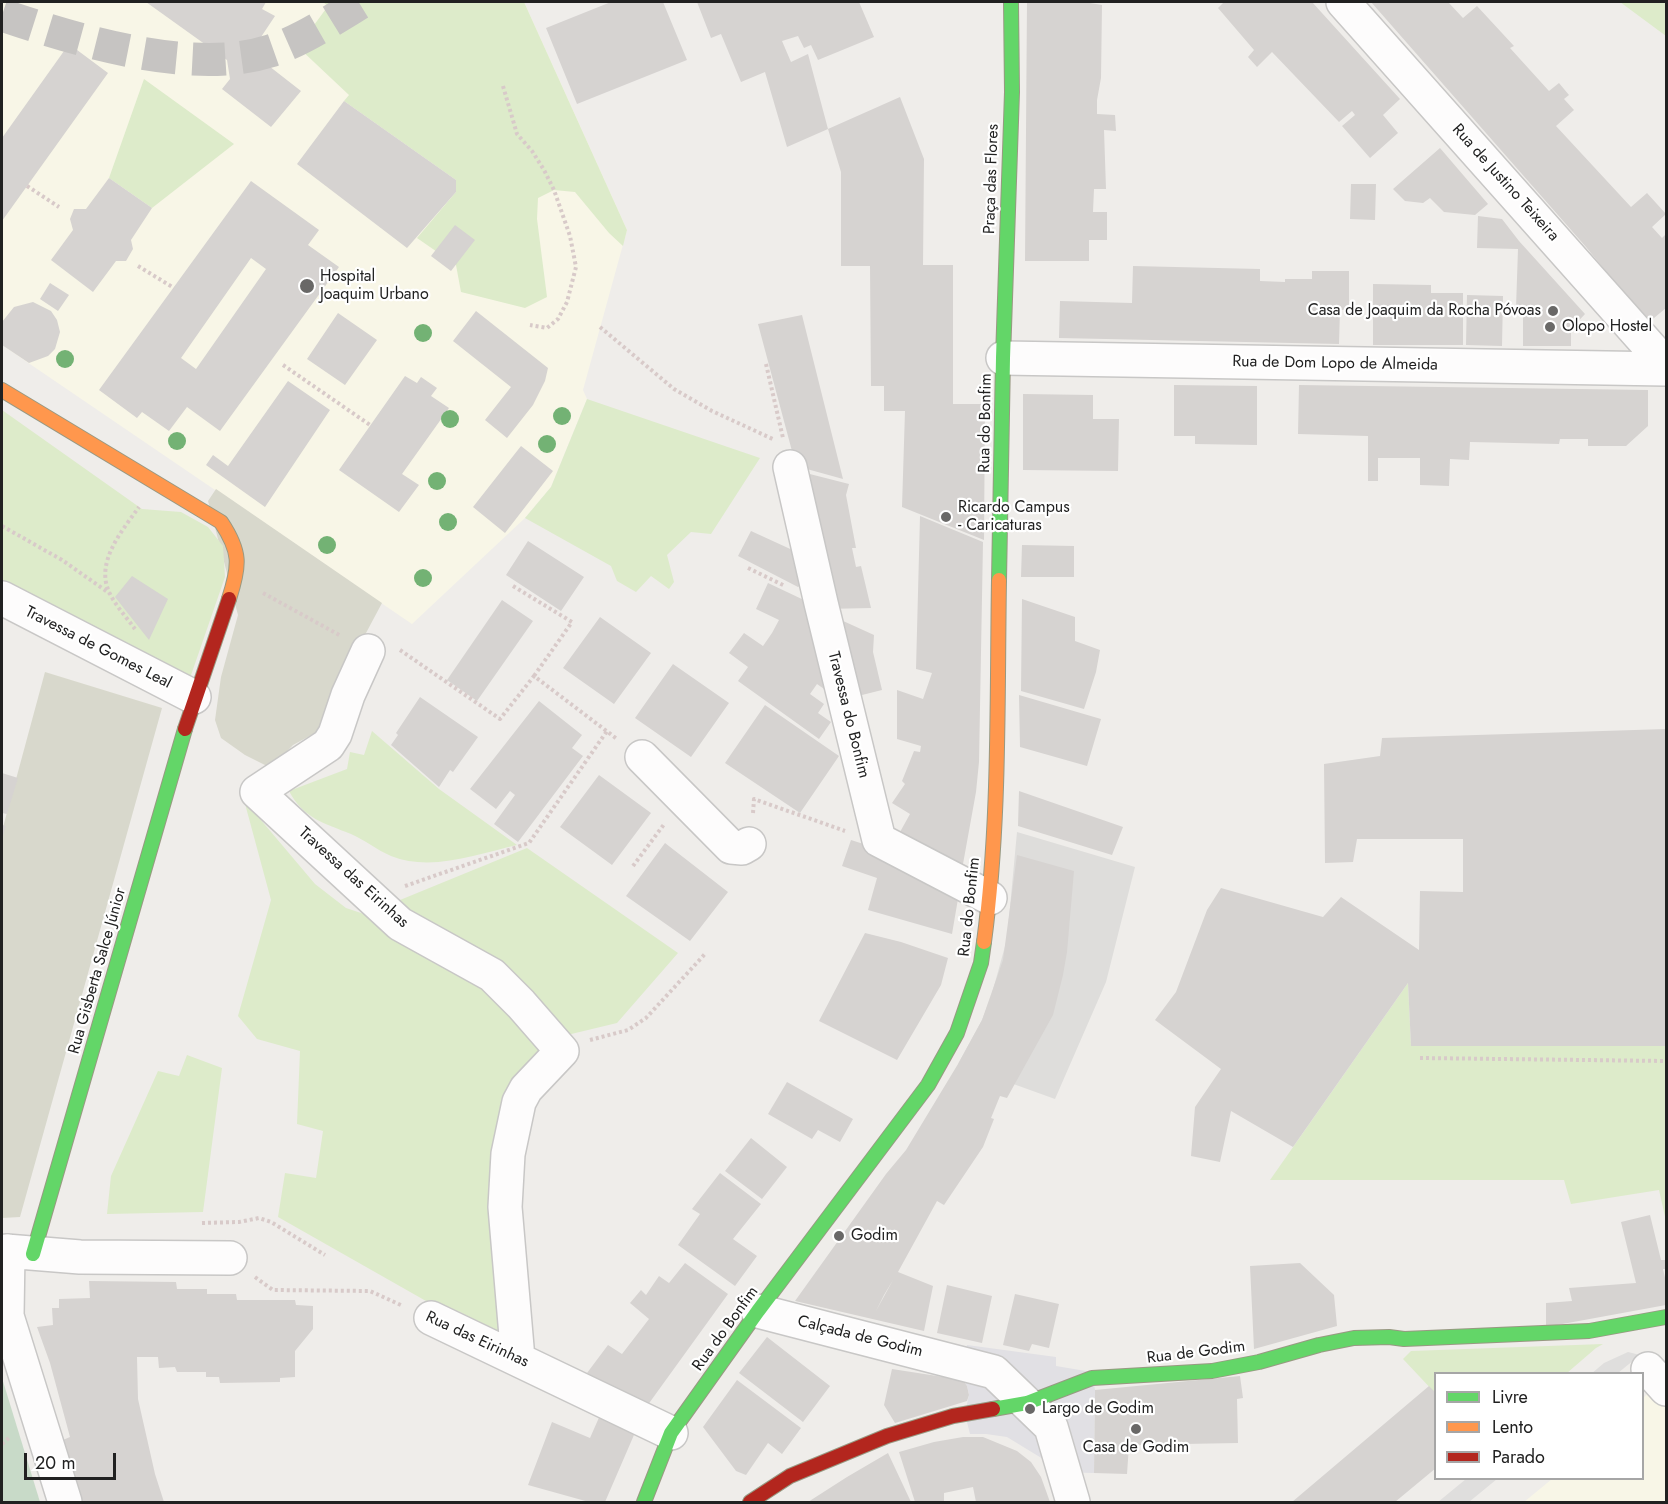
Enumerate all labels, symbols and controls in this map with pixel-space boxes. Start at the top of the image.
street label: Rua de Justino Teixeira [1447,120,1563,246]
street label: Praça das Flores [980,124,1004,234]
place label: Hospital Joaquim Urbano [320,267,429,305]
marker: Hospital Joaquim Urbano [298,277,316,295]
place label: Casa de Joaquim da Rocha Póvoas [1308,301,1541,321]
marker: Casa de Joaquim da Rocha Póvoas [1546,304,1560,318]
place label: Olopo Hostel [1562,317,1652,337]
marker: Olopo Hostel [1543,320,1557,334]
street label: Rua de Dom Lopo de Almeida [1232,353,1438,375]
street label: Rua do Bonfim [976,373,996,473]
place label: Ricardo Campus - Caricaturas [958,498,1070,536]
marker: Ricardo Campus - Caricaturas [939,510,953,524]
street label: Travessa de Gomes Leal [22,603,174,693]
street label: Travessa do Bonfim [823,650,873,780]
street label: Travessa das Eirinhas [294,824,412,932]
street label: Rua do Bonfim [955,856,985,958]
street label: Rua Gisberta Salce Júnior [65,886,131,1056]
place label: Godim [851,1226,898,1246]
marker: Godim [832,1229,846,1243]
street label: Rua do Bonfim [689,1283,763,1375]
street label: Rua das Eirinhas [422,1308,532,1372]
street label: Calçada de Godim [795,1312,925,1362]
street label: Rua de Godim [1146,1337,1246,1369]
legend [1434,1372,1644,1480]
text: Livre [1492,1384,1528,1410]
place label: Largo de Godim [1042,1399,1154,1419]
marker: Largo de Godim [1023,1402,1037,1416]
text: Lento [1492,1414,1533,1440]
marker: Casa de Godim [1129,1422,1143,1436]
place label: Casa de Godim [1083,1438,1189,1458]
scale bar [27,1441,118,1479]
text: Parado [1492,1444,1545,1470]
text: 20 m [35,1450,75,1476]

